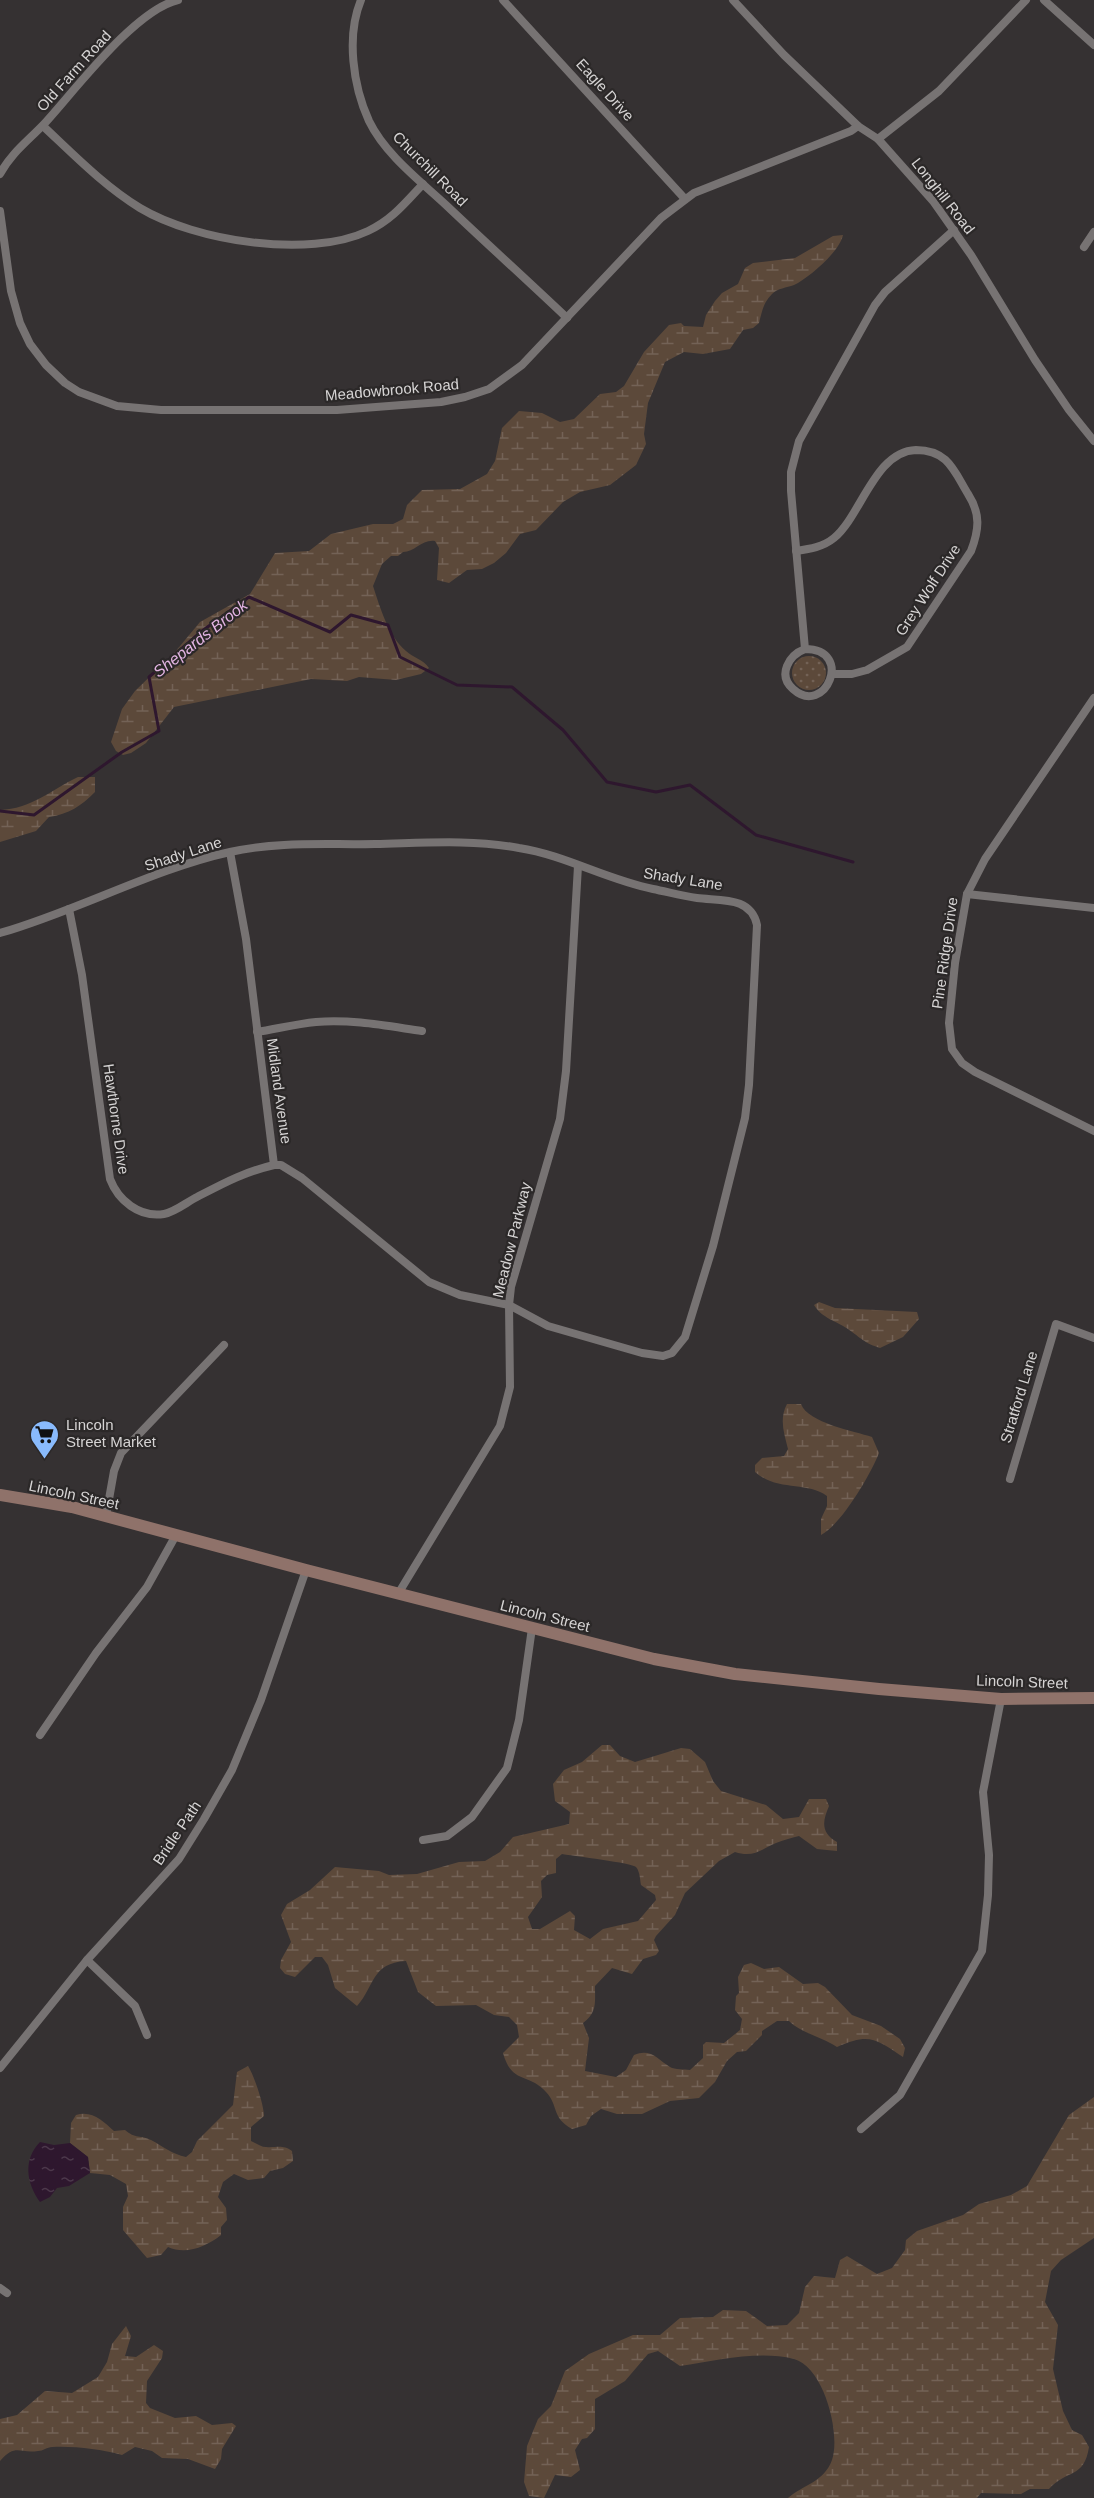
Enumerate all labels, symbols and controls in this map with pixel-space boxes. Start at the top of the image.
street label: Old Farm Road [33,27,114,114]
street label: Eagle Drive [573,55,638,124]
street label: Churchill Road [390,128,471,209]
street label: Longhill Road [908,154,978,237]
street label: Meadowbrook Road [324,375,460,404]
street label: Grey Wolf Drive [892,541,963,639]
water label: Shepards Brook [150,596,252,680]
street label: Shady Lane [142,833,224,874]
street label: Shady Lane [642,864,724,893]
street label: Pine Ridge Drive [928,896,961,1010]
street label: Midland Avenue [264,1037,295,1145]
street label: Hawthorne Drive [100,1062,133,1175]
street label: Meadow Parkway [489,1180,534,1299]
street label: Stratford Lane [996,1349,1041,1445]
place label: Lincoln Street Market [66,1416,157,1450]
supermarket icon: Lincoln Street Market [29,1418,61,1460]
street label: Lincoln Street [27,1477,122,1513]
street label: Lincoln Street [499,1596,592,1635]
street label: Lincoln Street [976,1671,1069,1692]
street label: Bridle Path [149,1798,204,1868]

